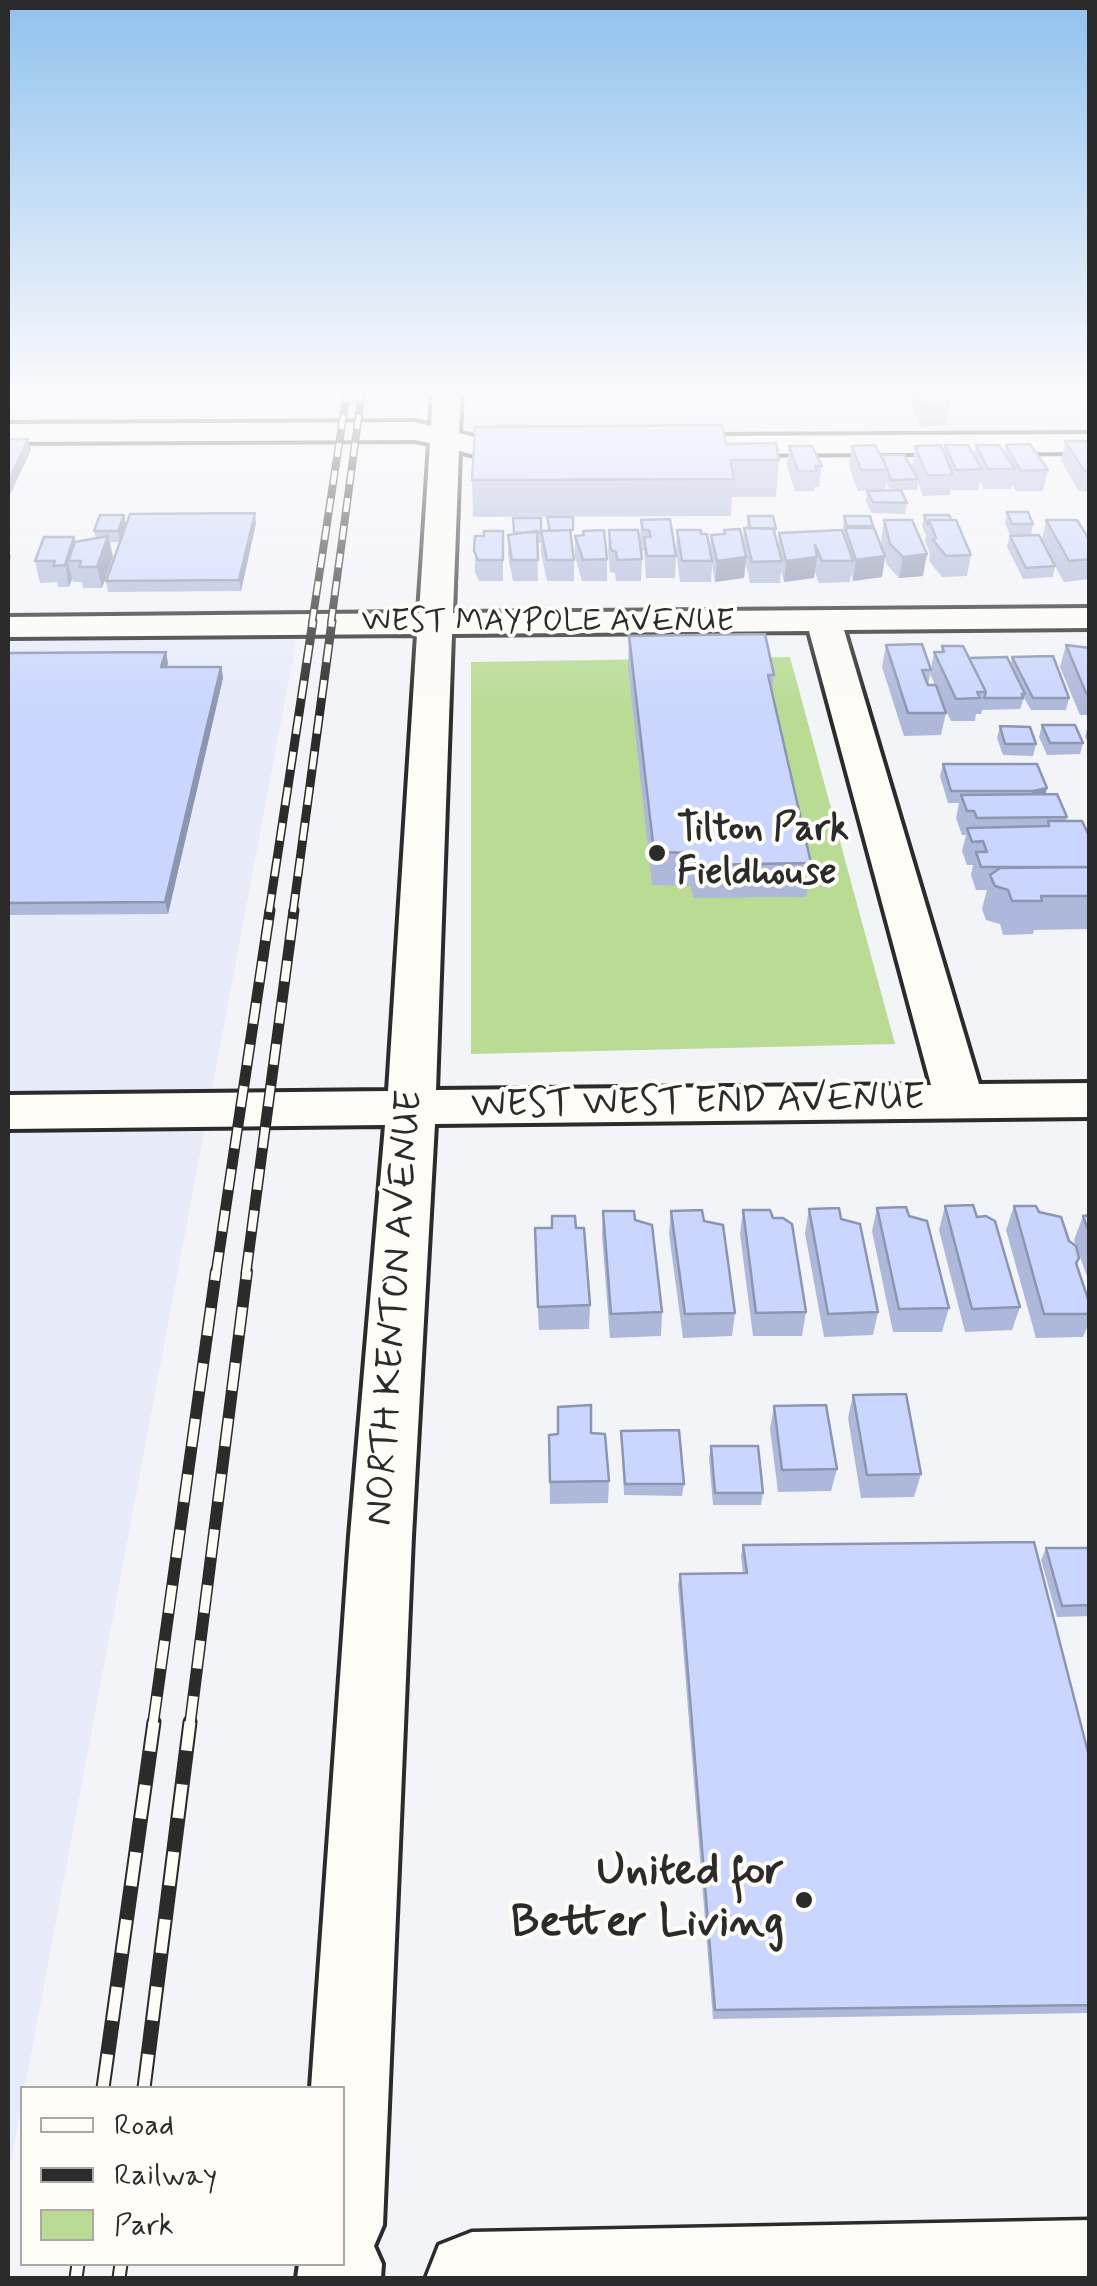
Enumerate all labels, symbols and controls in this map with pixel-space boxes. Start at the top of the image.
street label: WEST MAYPOLE AVENUE [361,604,735,642]
place label: Tilton Park Fieldhouse [677,808,849,898]
marker: Tilton Park Fieldhouse [646,842,668,864]
street label: WEST WEST END AVENUE [471,1077,925,1131]
street label: NORTH KENTON AVENUE [359,1089,435,1527]
place label: United for Better Living [511,1847,784,1953]
marker: United for Better Living [793,1889,815,1911]
legend [20,2086,345,2266]
text: Road [114,2106,174,2145]
text: Railway [114,2156,217,2195]
text: Park [114,2206,174,2245]

